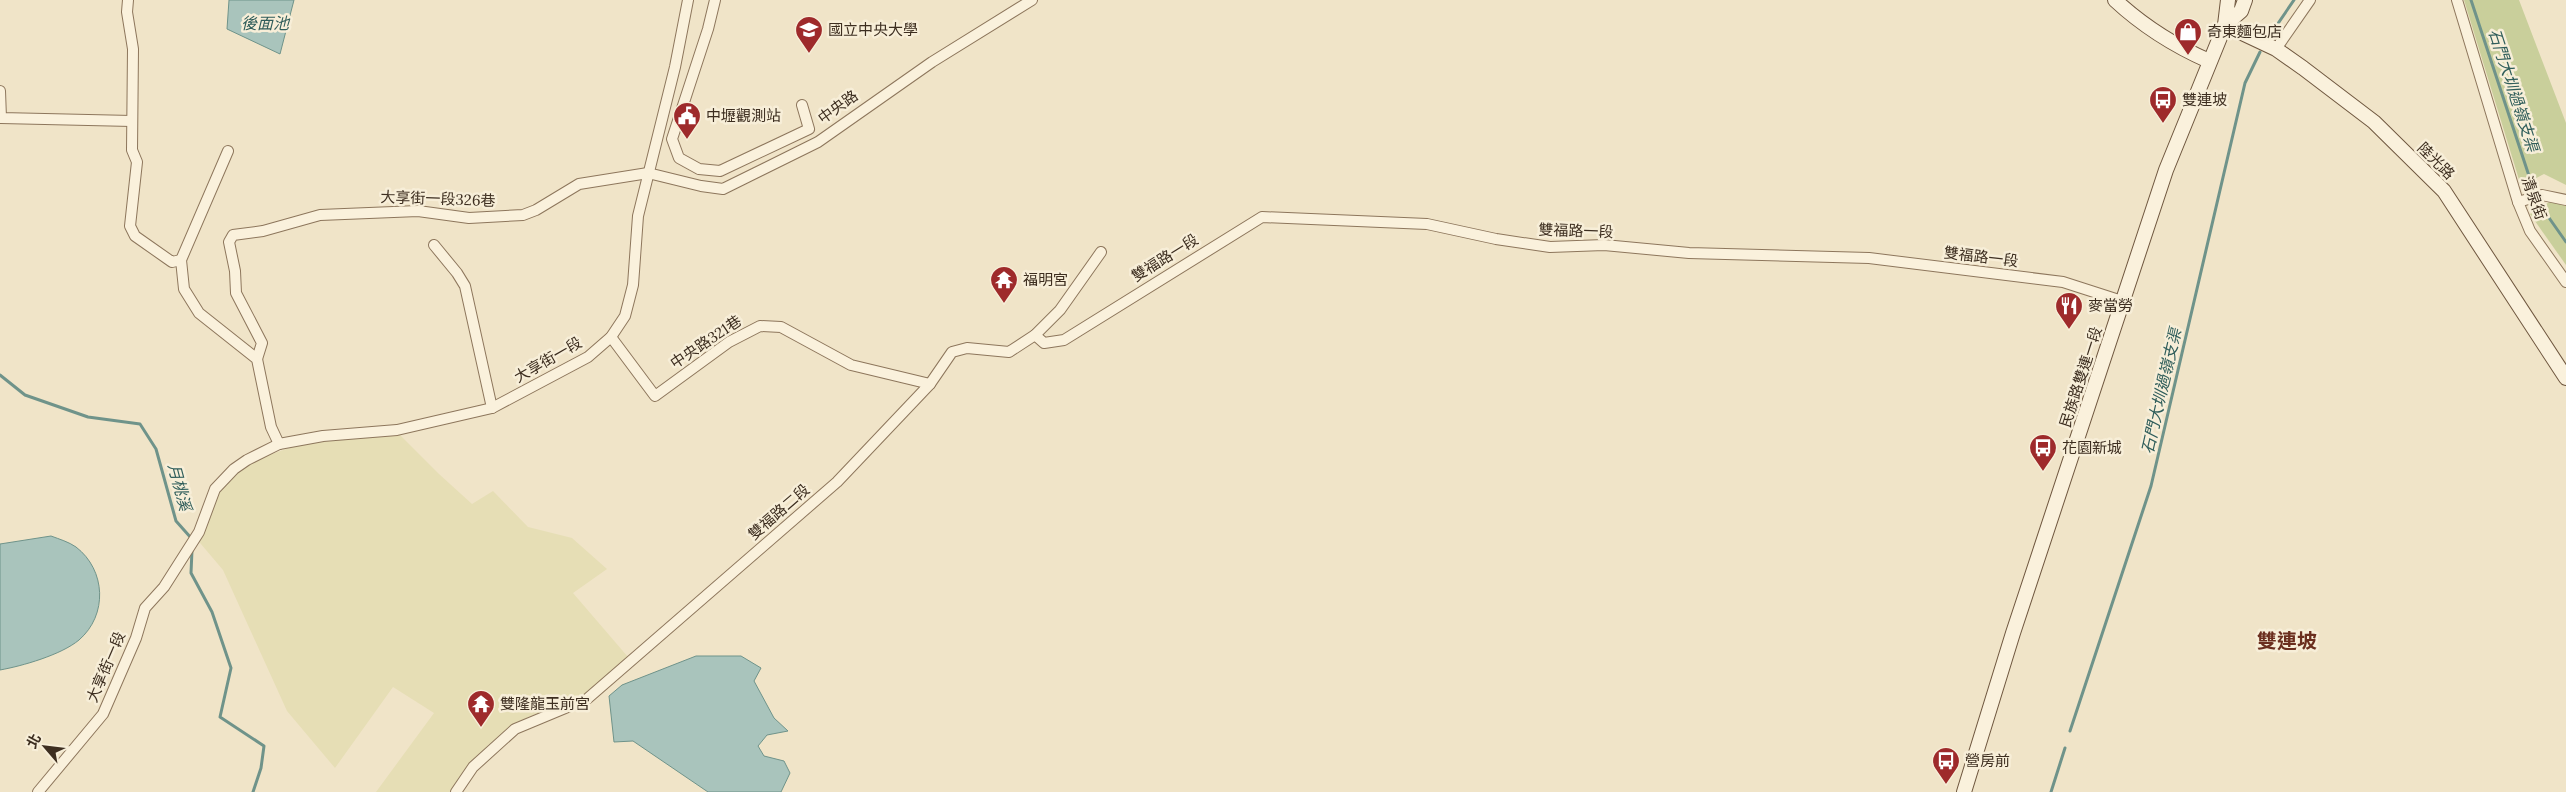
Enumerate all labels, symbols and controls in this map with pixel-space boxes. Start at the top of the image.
water label: 後面池 [241,13,291,33]
school or university icon: 國立中央大學 [794,15,824,54]
shop icon: 奇東麵包店 [2173,17,2203,56]
place label: 國立中央大學 [828,20,918,39]
place label: 奇東麵包店 [2207,22,2282,41]
water label: 石門大圳過嶺支渠 [2485,26,2544,156]
bus stop icon: 雙連坡 [2148,85,2178,124]
street label: 中央路 [814,86,861,128]
place label: 雙連坡 [2182,90,2227,109]
public building icon: 中壢觀測站 [672,101,702,140]
place label: 中壢觀測站 [706,106,781,125]
street label: 陸光路 [2414,138,2459,183]
street label: 清泉街 [2518,173,2551,222]
street label: 大享街一段326巷 [380,187,496,210]
street label: 雙福路一段 [1538,220,1614,241]
street label: 雙福路一段 [1128,230,1202,286]
street label: 雙福路一段 [1943,243,2019,271]
temple icon: 福明宮 [989,265,1019,304]
place label: 福明宮 [1023,270,1068,289]
restaurant icon: 麥當勞 [2054,291,2084,330]
place label: 麥當勞 [2088,296,2133,315]
street label: 中央路321巷 [666,311,745,372]
street label: 民族路雙連一段 [2055,324,2106,430]
water label: 石門大圳過嶺支渠 [2137,324,2186,456]
street label: 大享街一段 [511,333,585,387]
bus stop icon: 花園新城 [2028,433,2058,472]
place label: 花園新城 [2062,438,2122,457]
water label: 月桃溪 [164,461,196,515]
street label: 雙福路二段 [744,480,813,543]
district label: 雙連坡 [2257,628,2317,653]
street label: 大享街一段 [82,629,129,705]
temple icon: 雙隆龍玉前宮 [466,689,496,728]
place label: 雙隆龍玉前宮 [500,694,590,713]
north arrow [20,722,70,772]
text: 北 [22,730,45,751]
bus stop icon: 營房前 [1931,746,1961,785]
place label: 營房前 [1965,751,2010,770]

